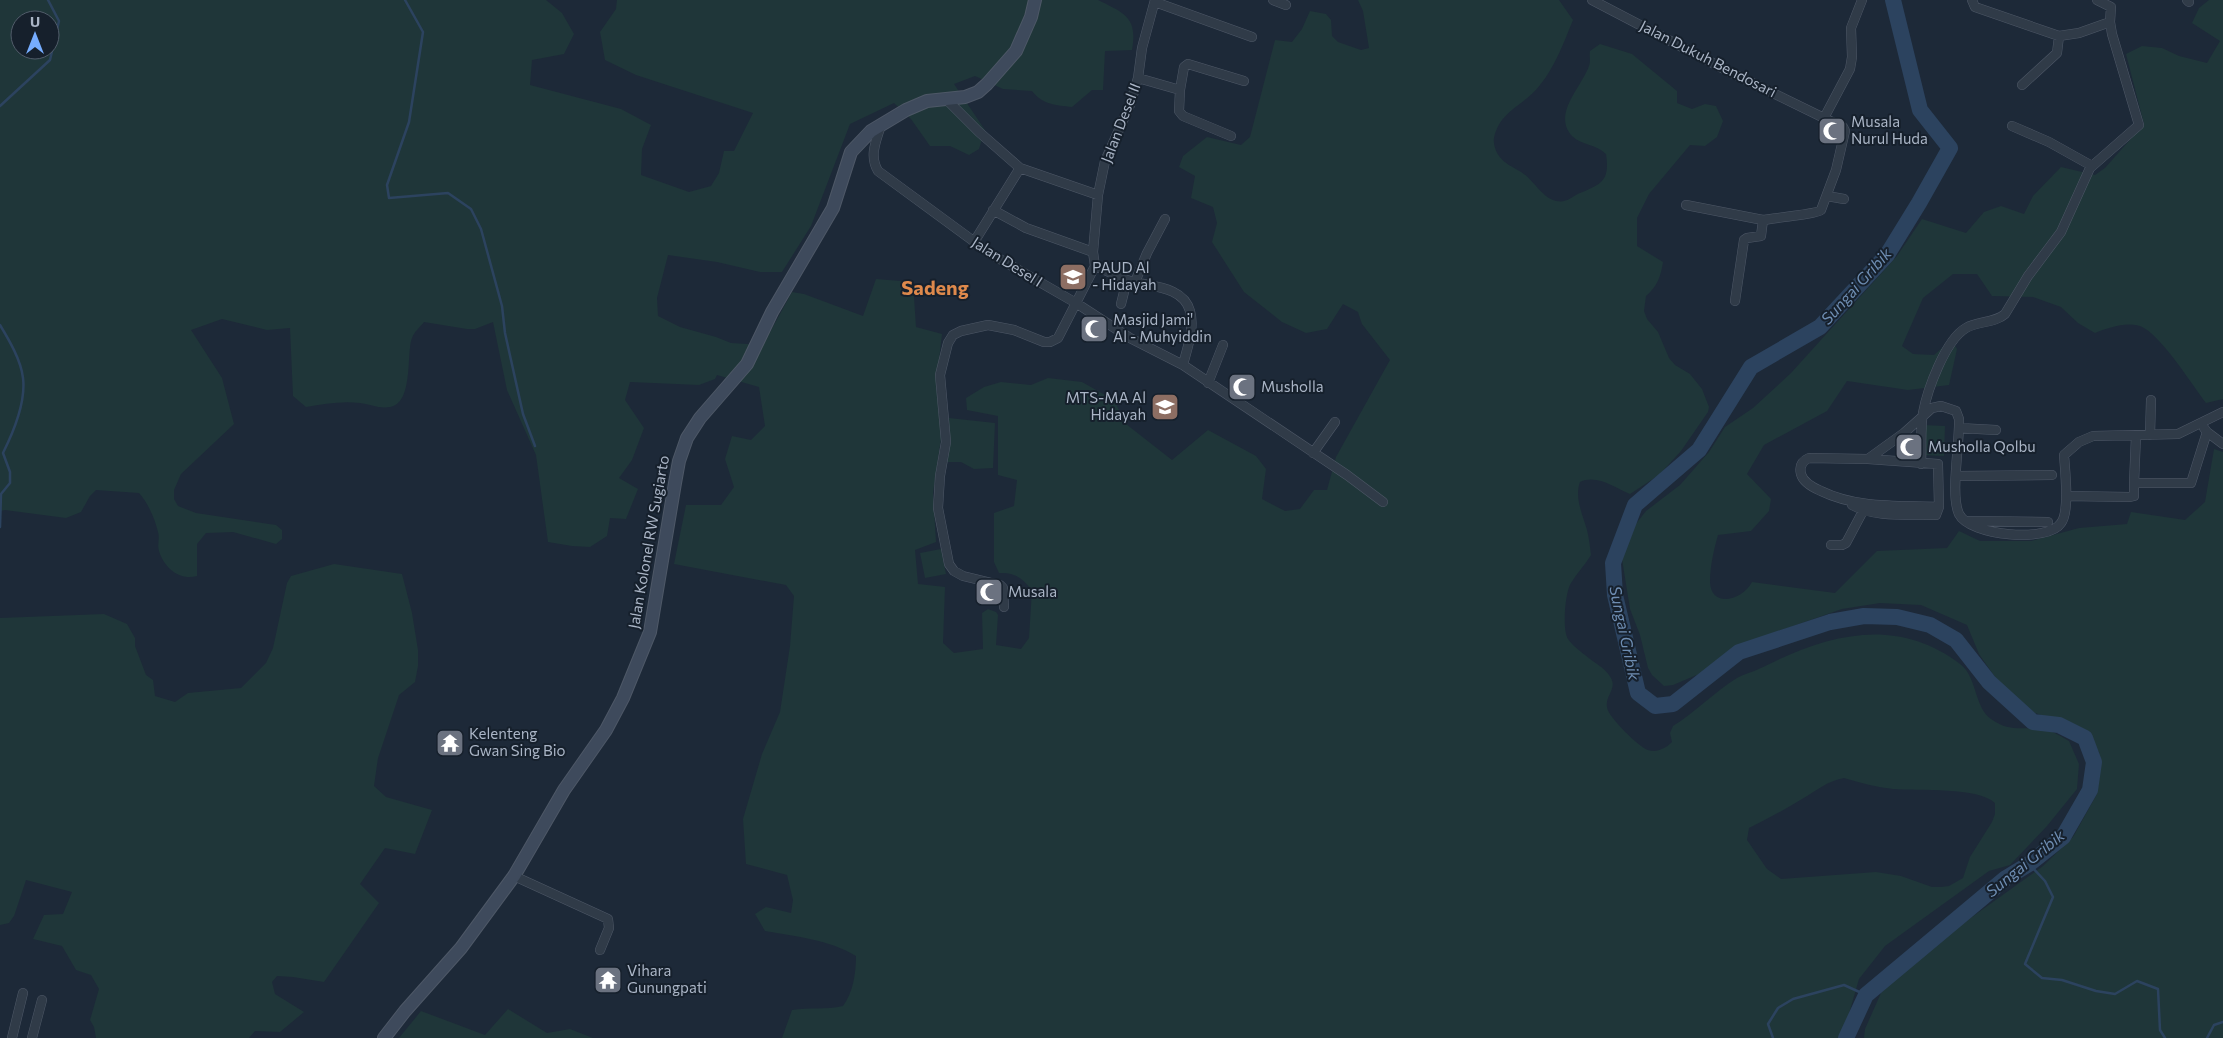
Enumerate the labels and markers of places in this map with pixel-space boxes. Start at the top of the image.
place label: Musala Nurul Huda [1851,112,1928,147]
mosque icon: Musala Nurul Huda [1817,116,1847,146]
place label: PAUD Al - Hidayah [1092,258,1157,293]
school or university icon: PAUD Al - Hidayah [1058,262,1088,292]
place label: Masjid Jami' Al - Muhyiddin [1113,310,1212,345]
mosque icon: Masjid Jami' Al - Muhyiddin [1079,314,1109,344]
mosque icon: Musholla [1227,372,1257,402]
place label: Musholla [1261,377,1324,395]
place label: MTS-MA Al Hidayah [1066,388,1146,423]
school or university icon: MTS-MA Al Hidayah [1150,392,1180,422]
mosque icon: Musholla Qolbu [1894,432,1924,462]
place label: Musholla Qolbu [1928,437,2036,455]
mosque icon: Musala [974,577,1004,607]
place label: Musala [1008,582,1057,600]
place label: Kelenteng Gwan Sing Bio [469,724,566,759]
temple icon: Kelenteng Gwan Sing Bio [435,728,465,758]
place label: Vihara Gunungpati [627,961,707,996]
temple icon: Vihara Gunungpati [593,965,623,995]

